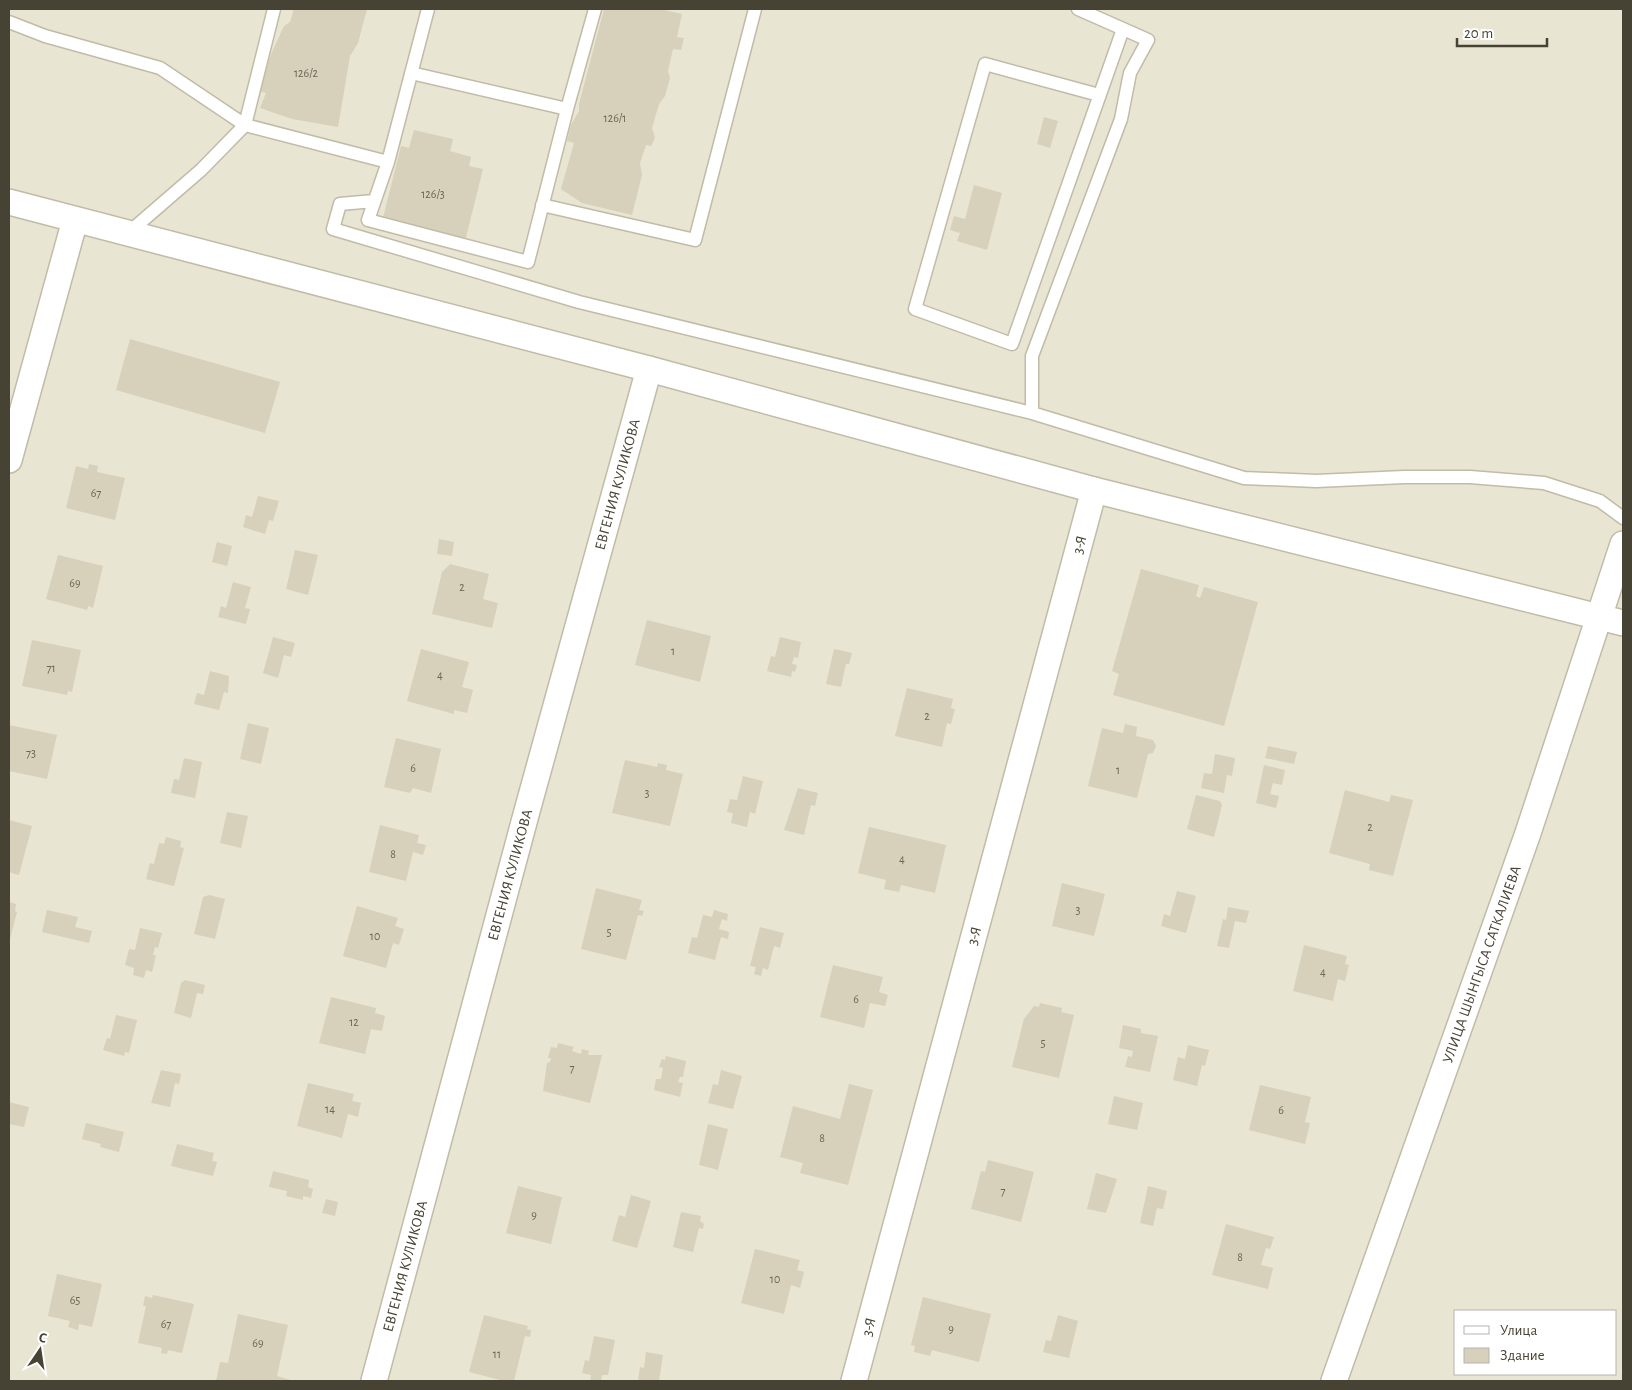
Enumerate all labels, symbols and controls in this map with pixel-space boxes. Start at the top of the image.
scale bar [1457,15,1547,47]
text: 20 m [1464,26,1493,41]
house number: 126/2 [294,67,319,79]
house number: 126/1 [604,112,626,124]
house number: 126/3 [421,188,445,200]
street label: ЕВГЕНИЯ КУЛИКОВА [592,417,643,552]
house number: 67 [91,487,101,499]
street label: 3-Я [1070,534,1089,556]
house number: 69 [69,577,81,589]
house number: 2 [459,581,465,593]
house number: 1 [671,645,675,657]
house number: 71 [46,662,56,674]
house number: 4 [437,669,443,681]
house number: 2 [924,710,930,722]
house number: 73 [26,747,36,759]
house number: 6 [410,762,416,774]
house number: 1 [1116,764,1120,776]
house number: 3 [645,787,650,799]
street label: ЕВГЕНИЯ КУЛИКОВА [486,808,535,942]
house number: 2 [1367,821,1373,833]
house number: 8 [390,848,396,860]
house number: 4 [899,853,905,865]
street label: УЛИЦА ШЫНГЫСА САТКАЛИЕВА [1440,864,1524,1065]
house number: 3 [1076,904,1081,916]
street label: 3-Я [965,925,984,947]
house number: 5 [606,926,612,938]
house number: 10 [370,930,380,942]
house number: 4 [1320,966,1326,978]
house number: 6 [853,993,859,1005]
house number: 12 [349,1016,359,1028]
house number: 5 [1040,1037,1046,1049]
house number: 7 [569,1062,575,1074]
house number: 14 [325,1103,335,1115]
house number: 6 [1278,1104,1284,1116]
house number: 8 [819,1132,825,1144]
house number: 7 [1000,1185,1006,1197]
street label: ЕВГЕНИЯ КУЛИКОВА [381,1199,430,1334]
house number: 9 [531,1209,537,1221]
house number: 8 [1237,1251,1243,1263]
house number: 10 [770,1273,780,1285]
house number: 65 [70,1294,80,1306]
legend [1454,1310,1617,1375]
street label: 3-Я [859,1316,879,1338]
house number: 67 [161,1318,171,1330]
house number: 9 [948,1323,954,1335]
text: Улица [1500,1323,1537,1338]
north arrow [15,1325,65,1375]
text: С [37,1331,48,1346]
house number: 69 [252,1337,264,1349]
house number: 11 [493,1348,501,1360]
text: Здание [1500,1348,1545,1363]

